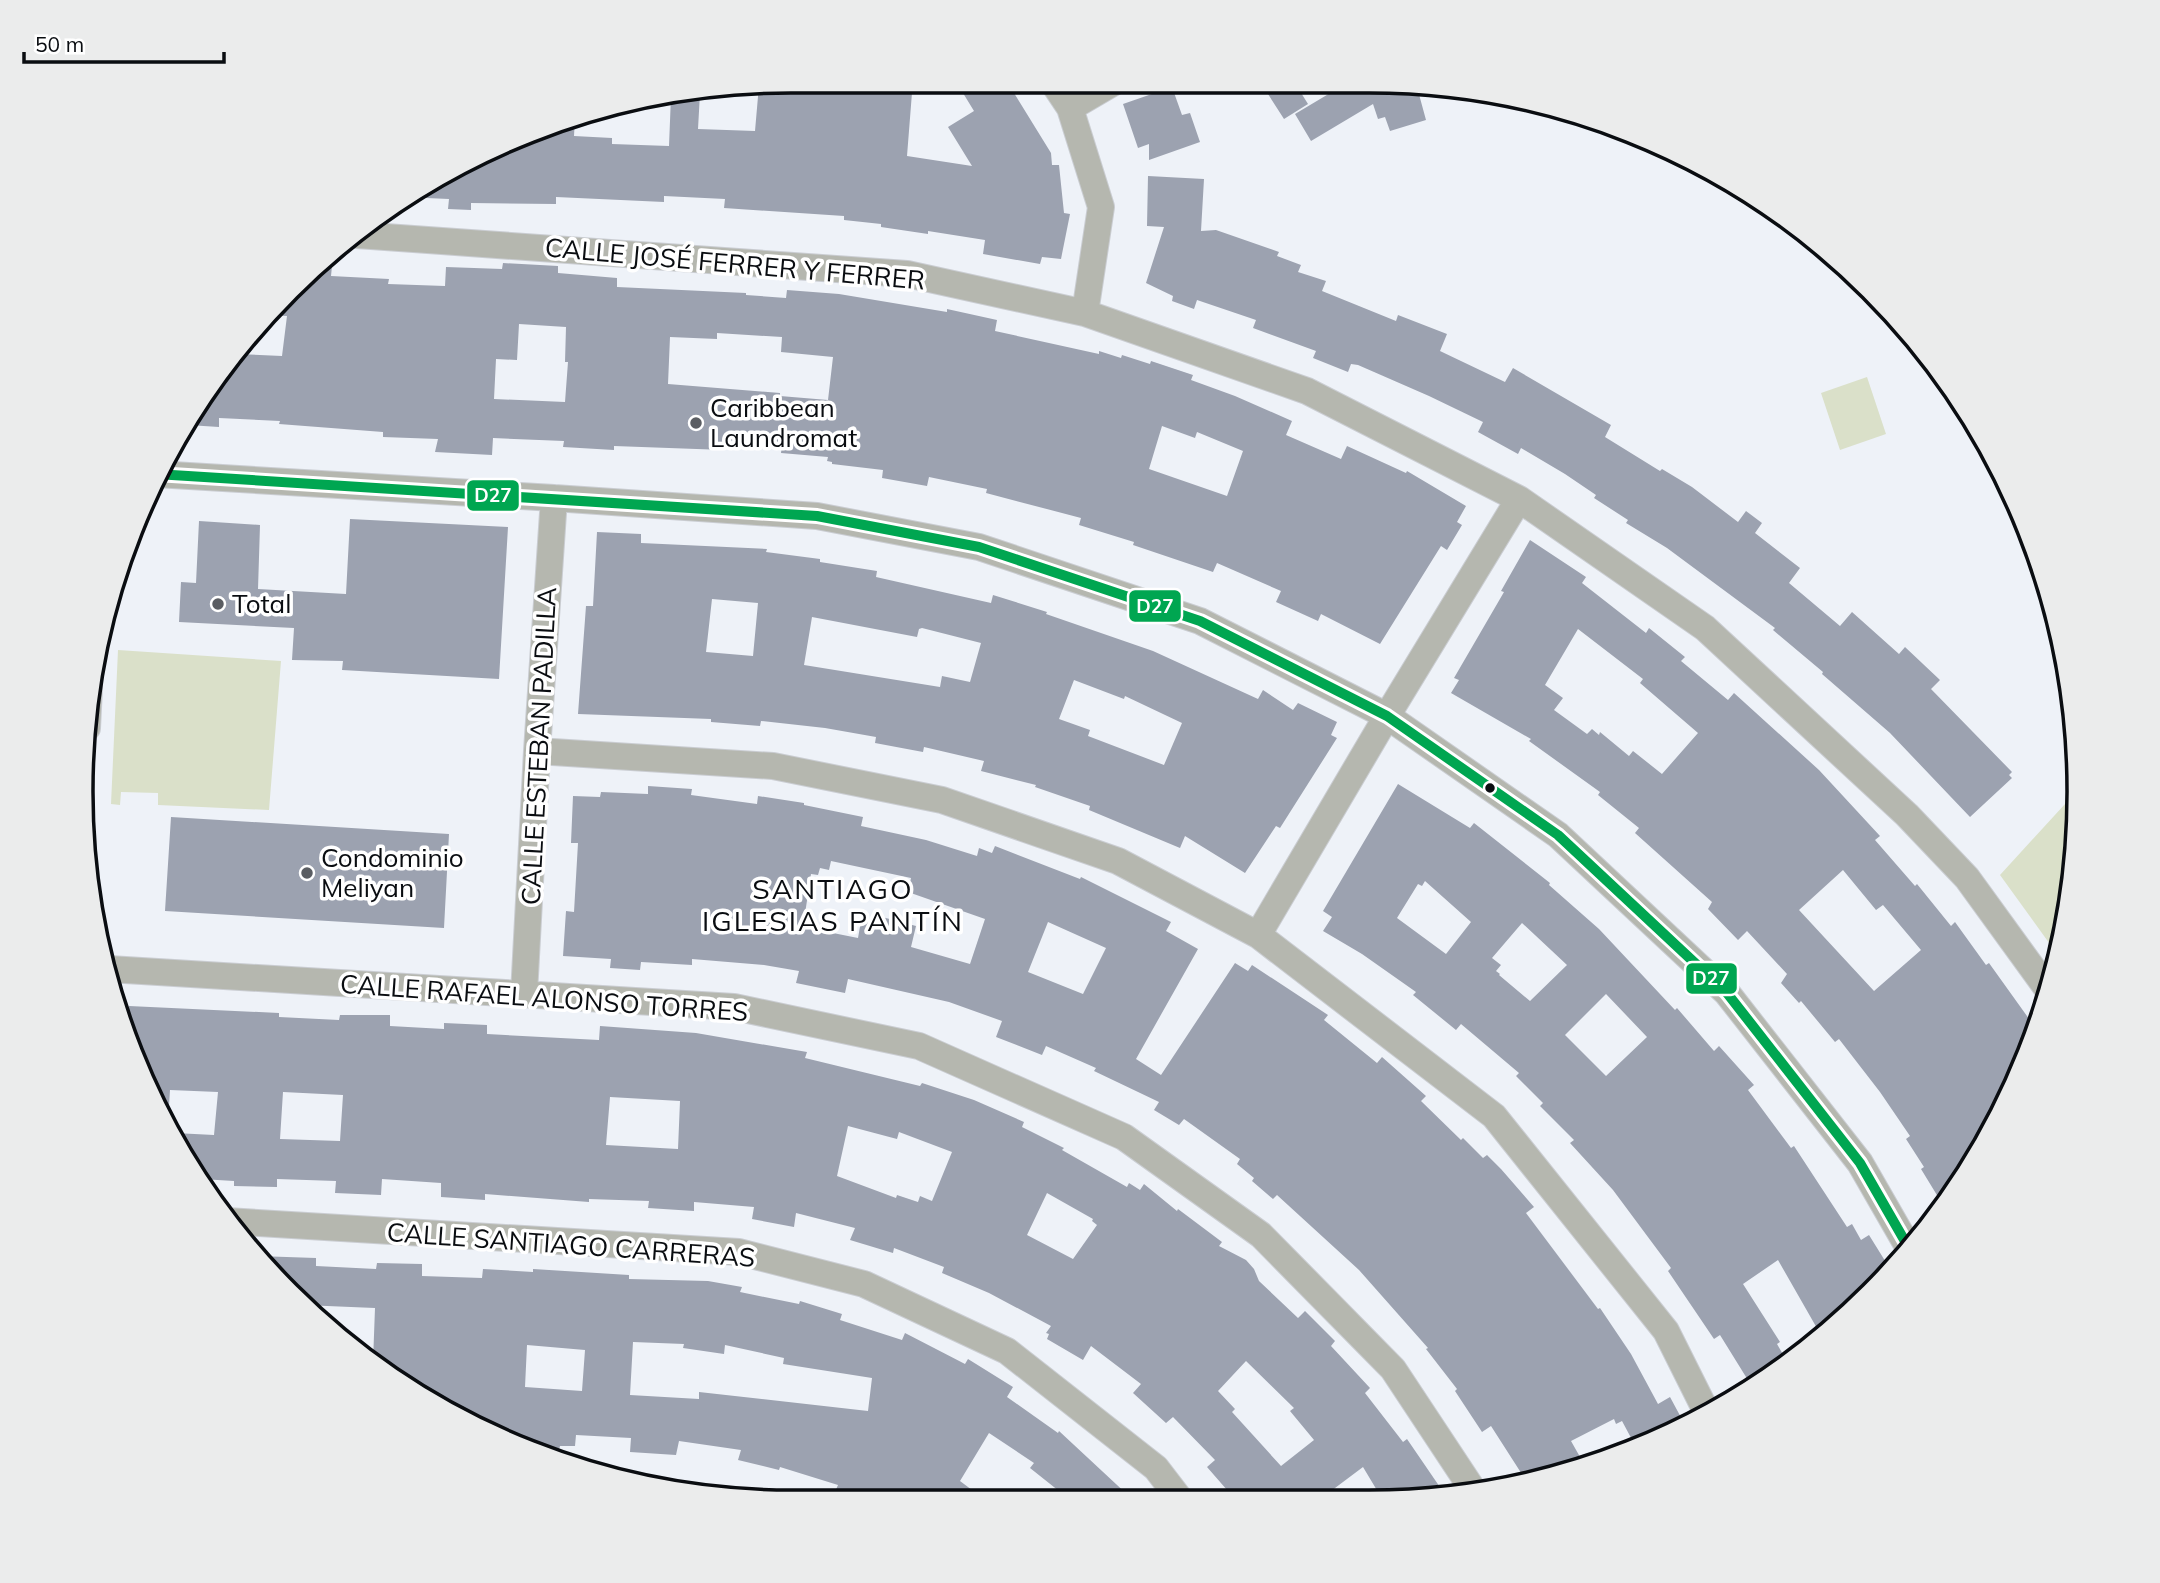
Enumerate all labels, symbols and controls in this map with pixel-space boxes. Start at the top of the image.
scale bar [24,21,224,65]
text: 50 m [35,31,84,57]
street label: CALLE JOSÉ FERRER Y FERRER [544,230,926,297]
place label: Caribbean Laundromat [710,391,857,454]
marker: Caribbean Laundromat [688,415,704,431]
line badge: D27 [466,479,520,512]
text: D27 [474,483,512,507]
street label: CALLE ESTEBAN PADILLA [514,586,563,906]
place label: Total [232,587,291,620]
line badge: D27 [1128,589,1182,623]
text: D27 [1136,594,1174,618]
marker: Total [210,596,226,612]
unlabelled marker [1483,781,1497,795]
place label: Condominio Meliyan [321,841,464,904]
marker: Condominio Meliyan [299,865,315,881]
district label: SANTIAGO IGLESIAS PANTÍN [702,871,964,938]
line badge: D27 [1685,962,1738,995]
text: D27 [1692,966,1730,990]
street label: CALLE RAFAEL ALONSO TORRES [339,967,749,1028]
street label: CALLE SANTIAGO CARRERAS [386,1215,756,1274]

